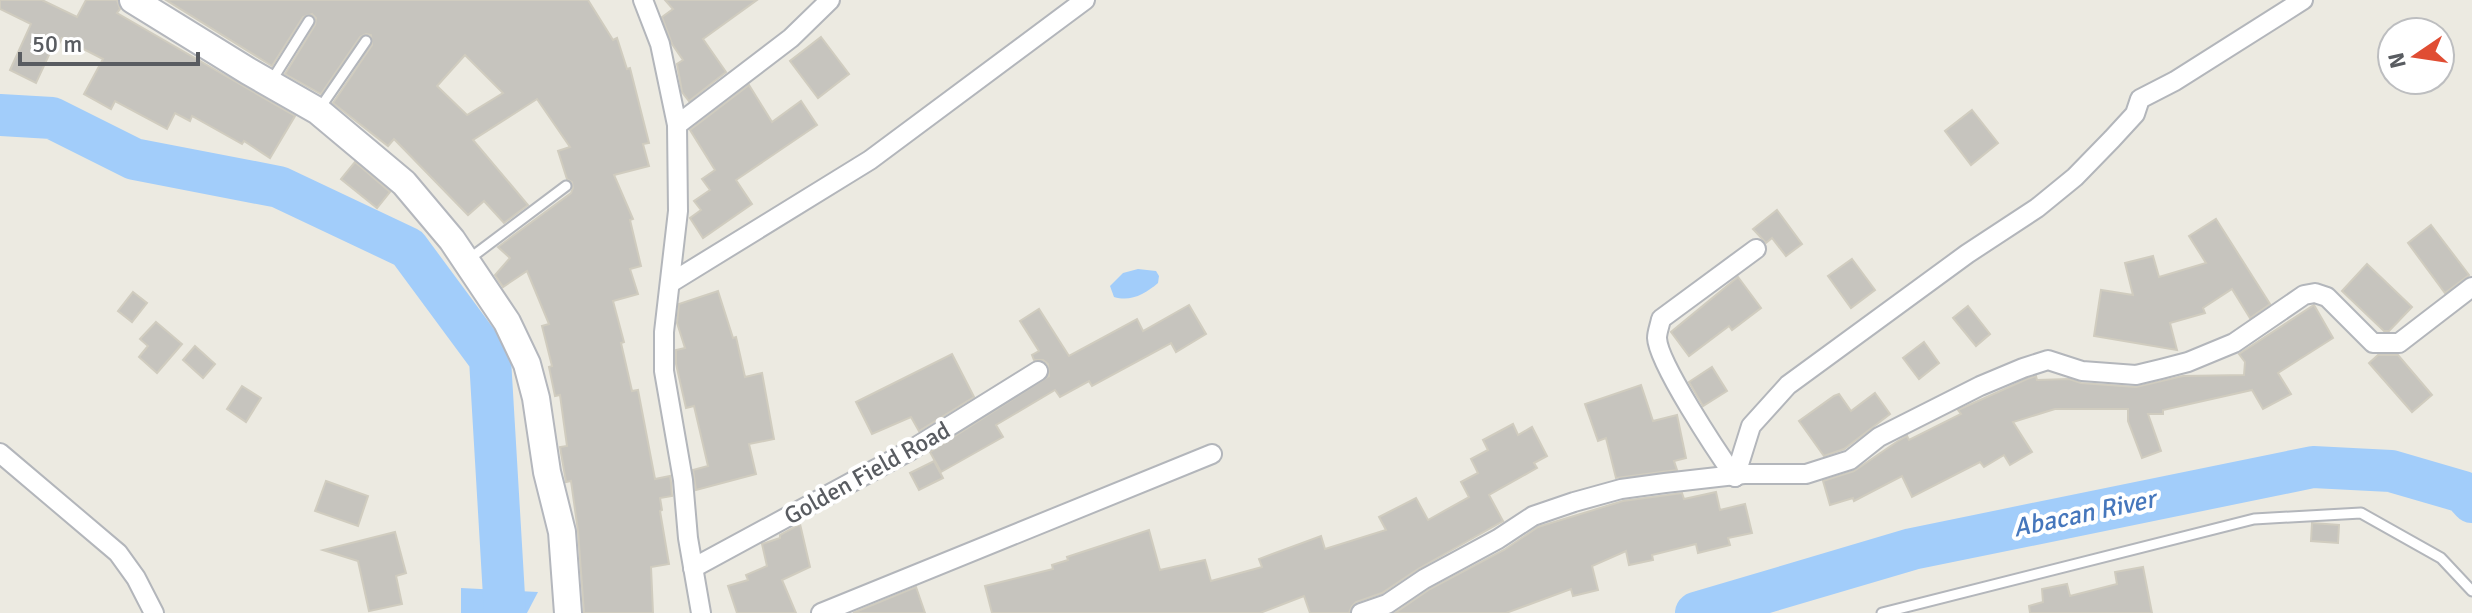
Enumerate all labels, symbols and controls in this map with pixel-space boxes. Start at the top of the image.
scale bar [20,16,198,66]
north arrow [2376,16,2456,96]
text: 50 m [32,29,82,59]
text: N [2382,50,2412,71]
street label: Golden Field Road [779,415,955,531]
water label: Abacan River [2010,483,2162,545]

